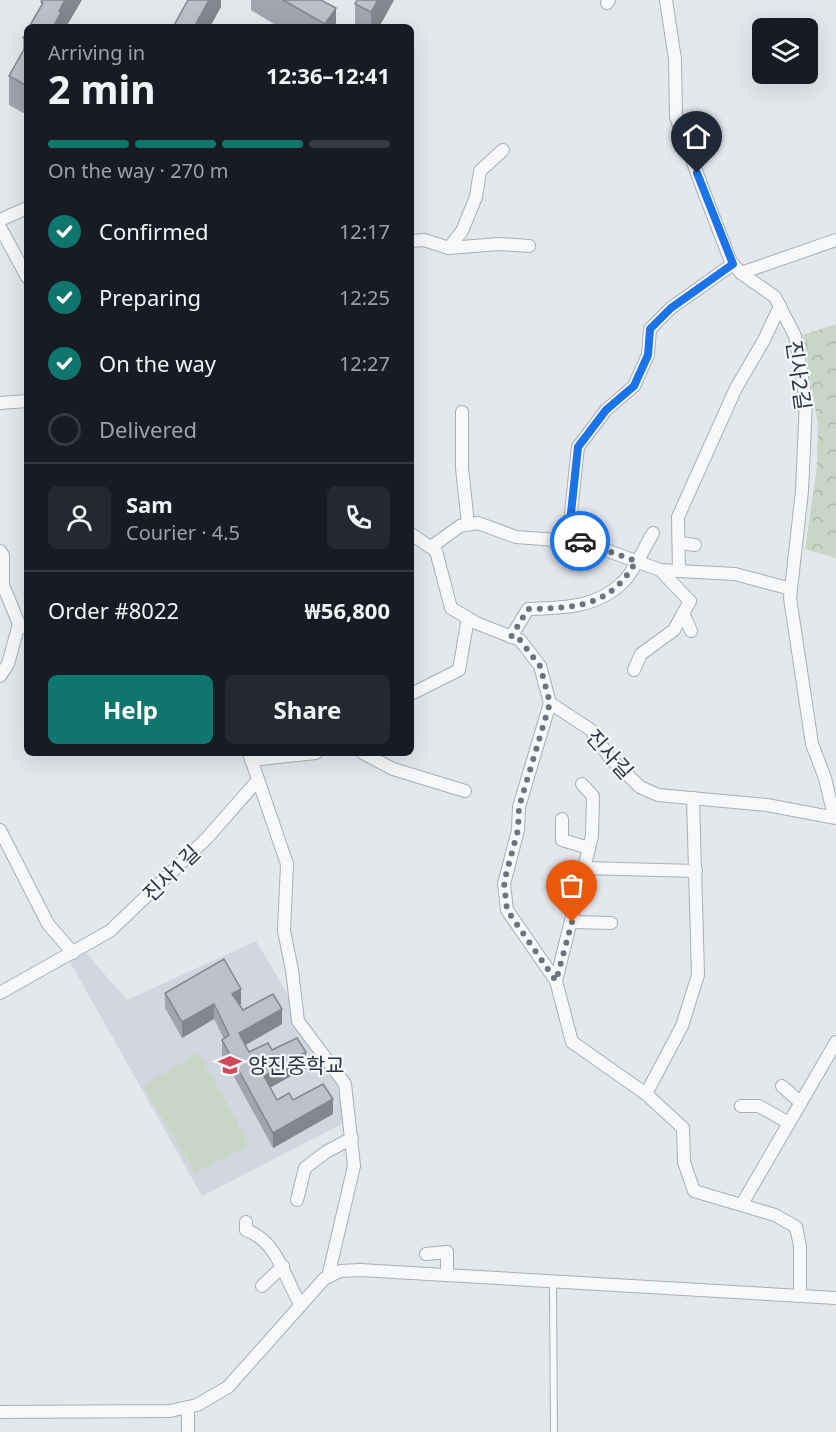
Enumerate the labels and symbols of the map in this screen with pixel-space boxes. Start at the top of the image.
pin [671,111,722,173]
street label: 진사2길 [780,338,818,412]
courier [550,511,610,571]
street label: 진사길 [580,723,640,785]
street label: 진사1길 [136,839,206,907]
pin [546,860,597,922]
place label: 양진중학교 [248,1051,345,1079]
school or university icon: 양진중학교 [217,1052,243,1078]

